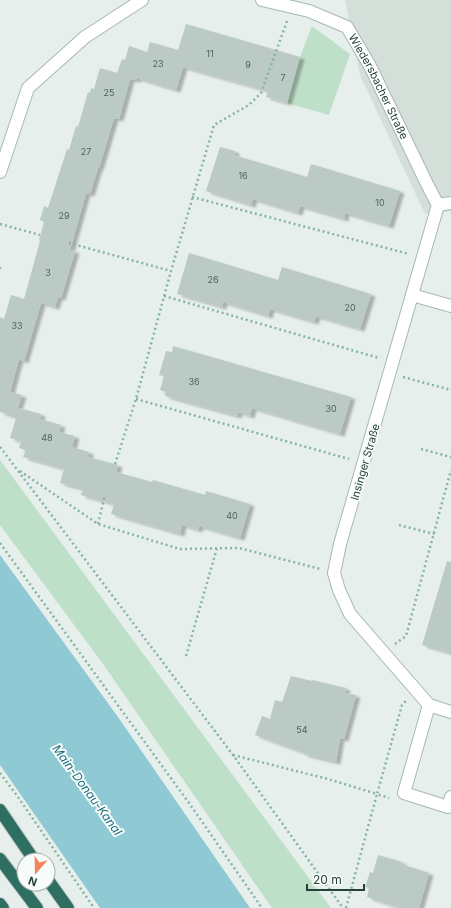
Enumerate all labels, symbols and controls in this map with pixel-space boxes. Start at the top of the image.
street label: Wiedersbacher Straße [346,31,411,142]
house number: 11 [206,48,214,59]
house number: 23 [152,58,164,69]
house number: 9 [245,59,251,70]
house number: 7 [280,72,286,83]
house number: 25 [104,87,114,98]
house number: 27 [81,146,91,157]
house number: 16 [238,170,248,181]
house number: 10 [375,197,385,208]
house number: 29 [58,210,70,221]
house number: 3 [45,267,51,278]
house number: 26 [207,274,219,285]
house number: 20 [344,302,356,313]
house number: 33 [11,320,23,331]
house number: 36 [188,376,200,387]
house number: 30 [325,403,337,414]
street label: Insinger Straße [347,422,383,502]
house number: 48 [41,432,53,443]
house number: 40 [226,510,238,521]
house number: 54 [296,724,308,735]
water label: Main-Donau-Kanal [49,741,125,838]
north arrow [16,852,56,892]
scale bar [307,866,364,892]
text: 20 m [313,872,342,887]
text: N [26,873,39,889]

